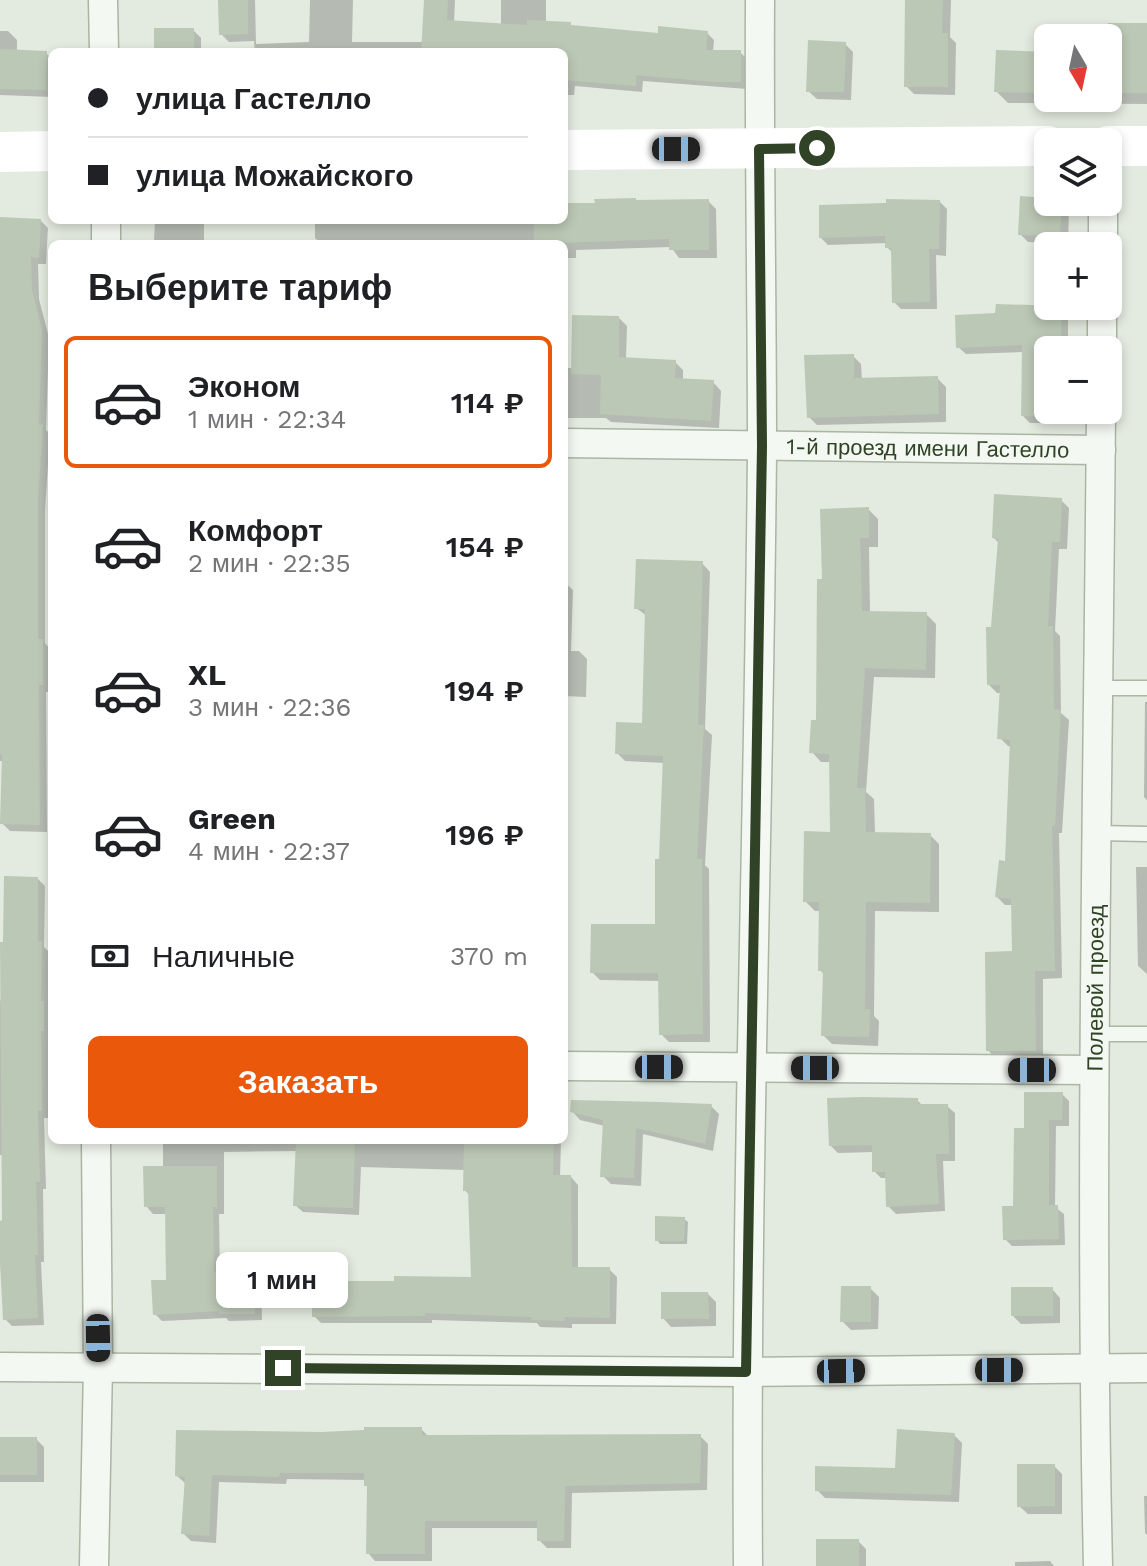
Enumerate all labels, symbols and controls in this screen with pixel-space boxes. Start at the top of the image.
north arrow [1034,24,1122,112]
map controls [1034,24,1122,424]
text: улица Гастелло [136,81,371,116]
button: layers [1034,128,1122,216]
route start [799,130,835,166]
car [652,137,700,161]
text: улица Можайского [136,158,414,193]
button: + [1034,232,1122,320]
text: Выберите тариф [88,267,392,309]
button: − [1034,336,1122,424]
icon: car [92,366,164,438]
text: Эконом [188,369,301,404]
text: 114 ₽ [451,385,524,420]
text: 1 мин · 22:34 [188,404,346,434]
street label: 1-й проезд имени Гастелло [786,434,1070,463]
icon: car [92,510,164,582]
text: Комфорт [188,513,323,548]
text: 154 ₽ [446,529,524,564]
text: 2 мин · 22:35 [188,548,351,578]
icon: car [92,654,164,726]
text: XL [188,657,226,692]
text: 194 ₽ [445,673,524,708]
text: 3 мин · 22:36 [188,692,351,722]
icon: car [92,798,164,870]
text: Green [188,801,276,836]
text: 196 ₽ [445,817,524,852]
text: 4 мин · 22:37 [188,836,350,866]
street label: Полевой проезд [1082,904,1109,1072]
icon: cash [88,934,132,978]
text: Наличные [152,939,295,974]
text: 370 m [450,941,528,971]
button: Заказать [88,1036,528,1128]
car [635,1055,683,1079]
car [791,1056,839,1080]
car [1008,1058,1056,1082]
callout: 1 мин [217,1252,349,1308]
text: 1 мин [247,1265,317,1295]
car [86,1314,110,1362]
route end [265,1350,301,1386]
car [975,1358,1023,1382]
car [817,1359,865,1383]

